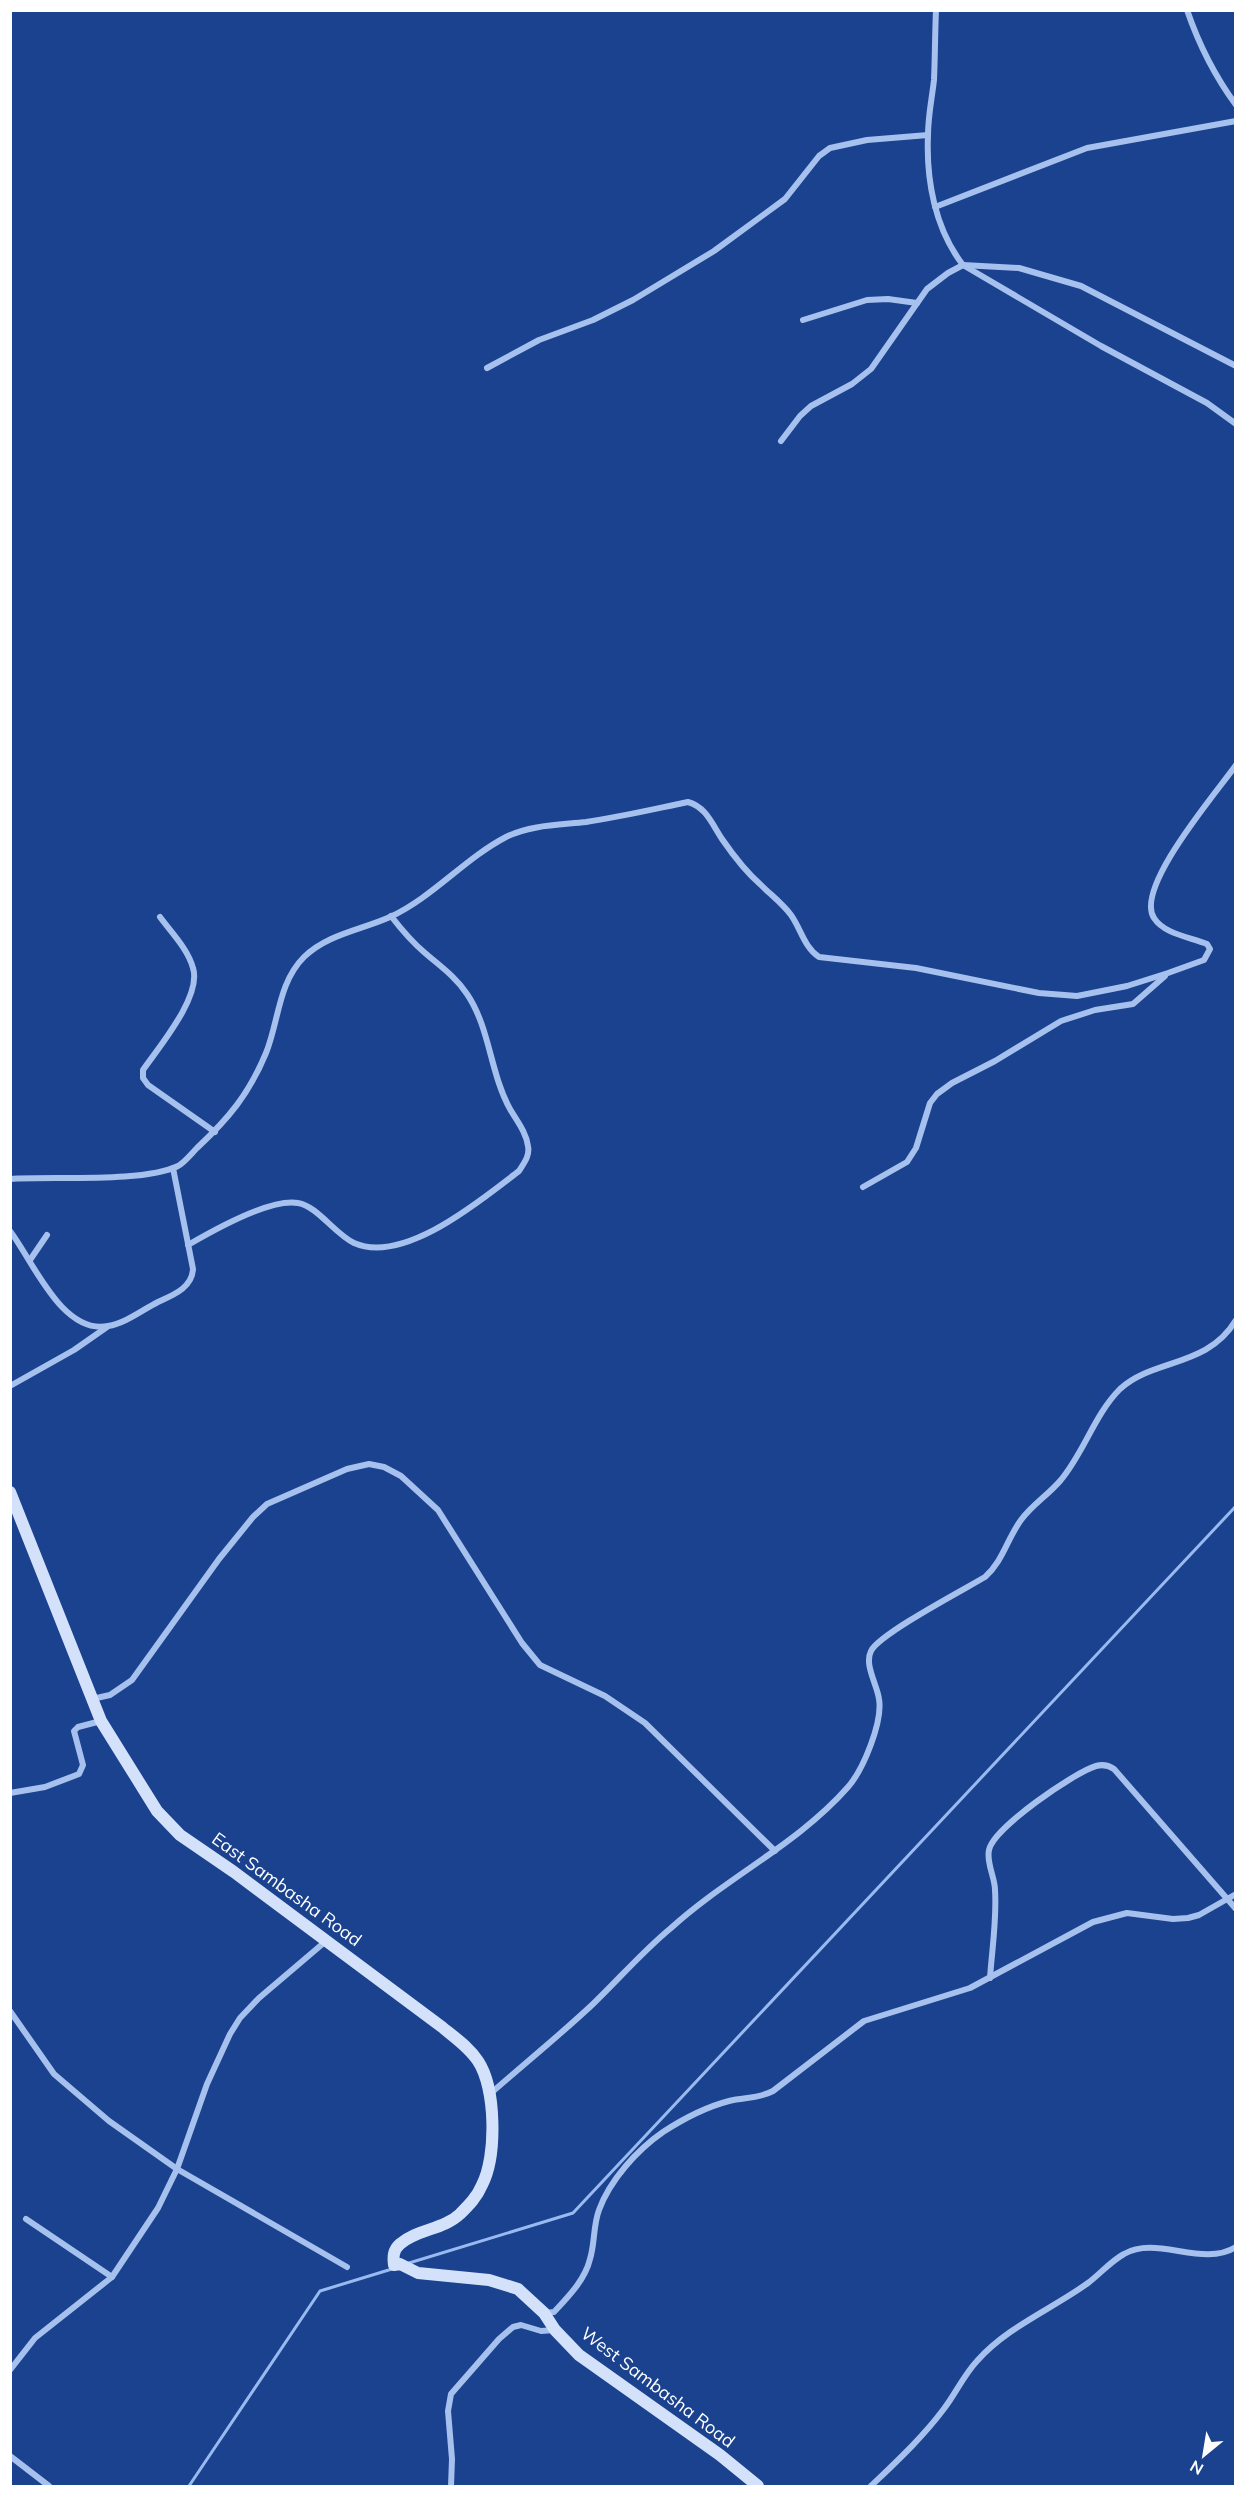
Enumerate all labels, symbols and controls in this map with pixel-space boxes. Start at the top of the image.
street label: East Sambasha Road [208,1827,366,1951]
street label: West Sambasha Road [576,2322,740,2452]
north arrow [1174,2425,1234,2485]
text: N [1186,2456,1207,2480]

